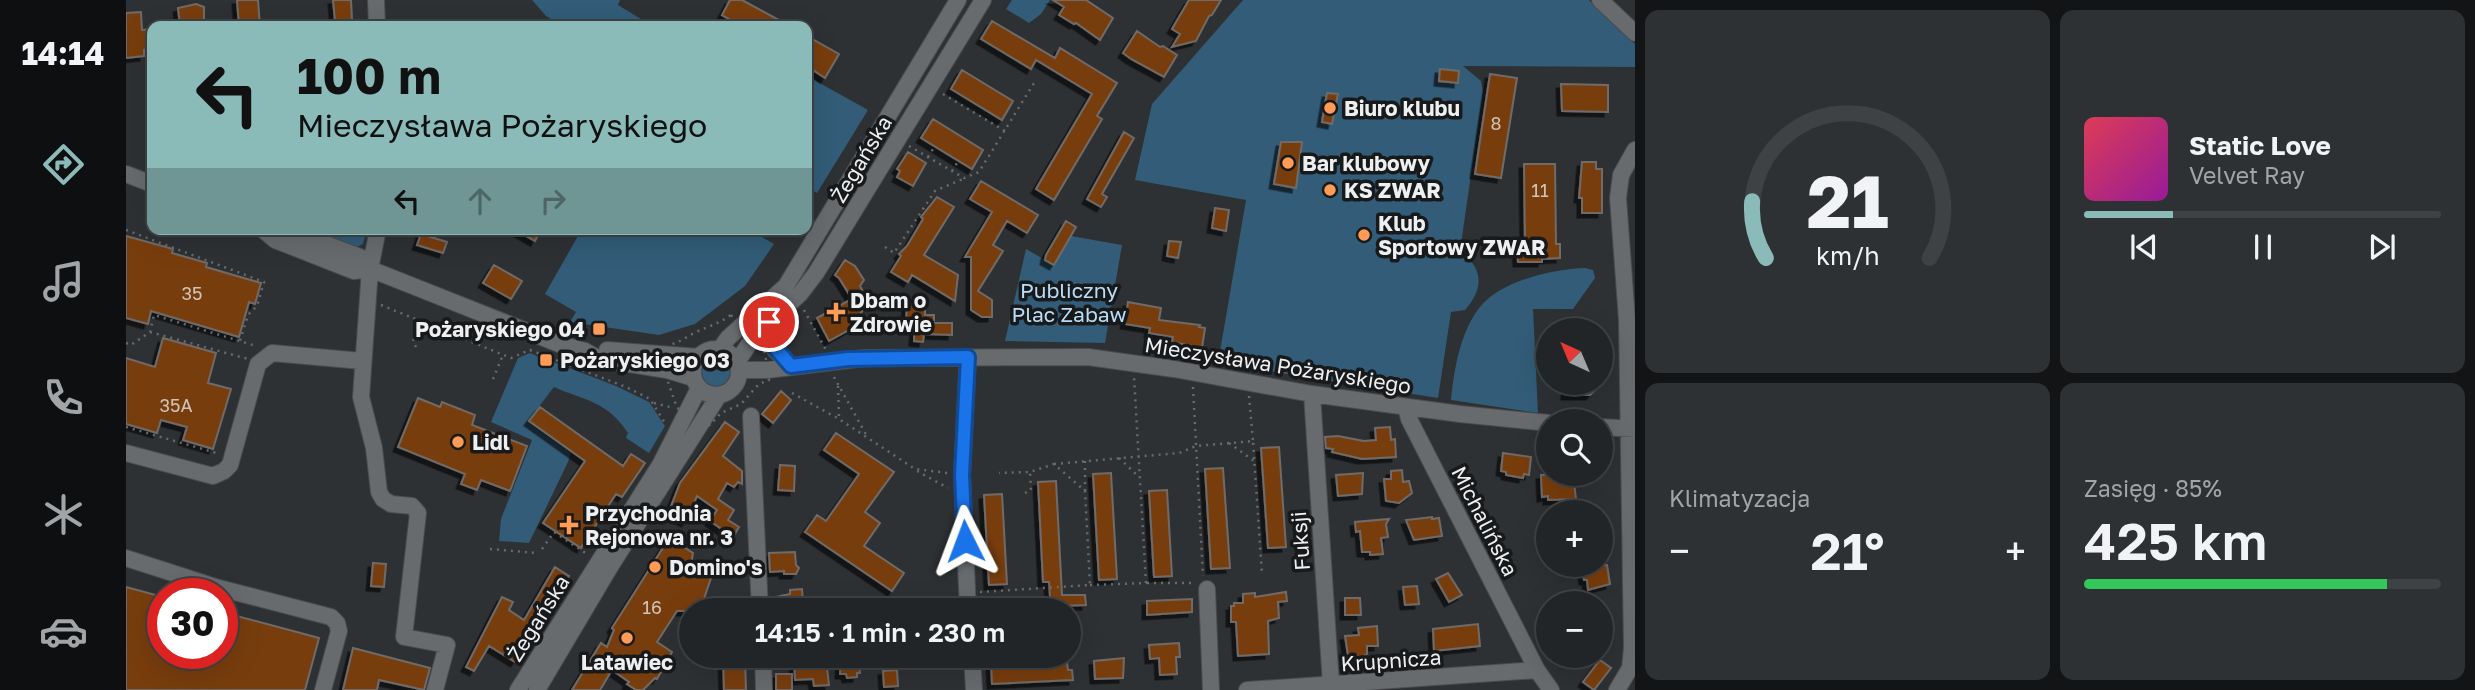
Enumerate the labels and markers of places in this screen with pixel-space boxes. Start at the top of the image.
place label: Biuro klubu [1344,95,1460,121]
marker: Biuro klubu [1322,100,1338,116]
place label: Bar klubowy [1302,150,1430,176]
marker: Bar klubowy [1280,155,1296,171]
place label: KS ZWAR [1344,177,1441,203]
marker: KS ZWAR [1322,182,1338,198]
place label: Klub Sportowy ZWAR [1378,210,1546,260]
marker: Klub Sportowy ZWAR [1356,227,1372,243]
place label: Dbam o Zdrowie [850,287,932,337]
pin [739,292,799,352]
marker: Dbam o Zdrowie [828,304,844,320]
place label: Pożaryskiego 04 [415,316,585,342]
marker: Pożaryskiego 04 [591,321,607,337]
place label: Pożaryskiego 03 [560,347,730,373]
marker: Pożaryskiego 03 [538,352,554,368]
place label: Lidl [472,429,510,455]
marker: Lidl [450,434,466,450]
place label: Przychodnia Rejonowa nr. 3 [585,500,733,550]
marker: Przychodnia Rejonowa nr. 3 [559,515,579,535]
place label: Domino's [669,554,763,580]
marker: Domino's [647,559,663,575]
marker: Latawiec [619,630,635,646]
place label: Latawiec [581,649,673,675]

